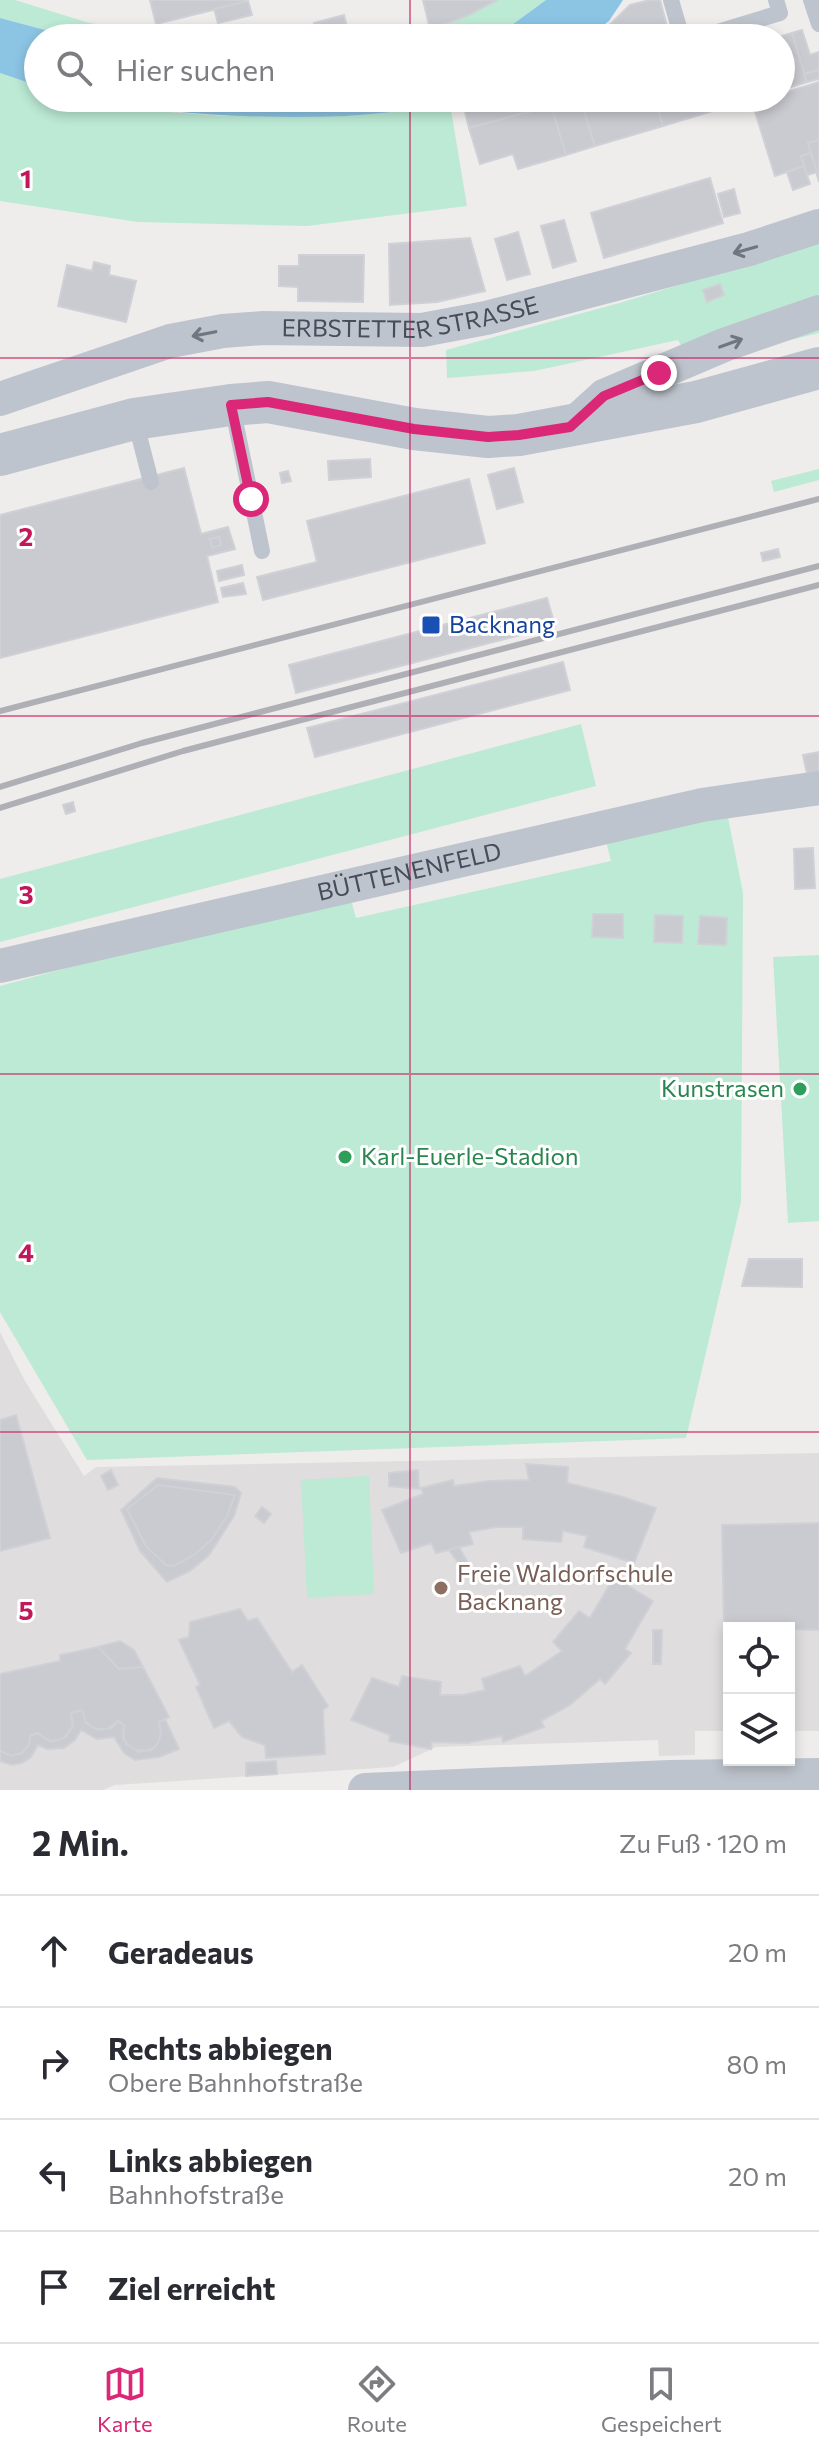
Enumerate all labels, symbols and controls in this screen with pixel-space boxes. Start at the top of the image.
search box [24,24,795,112]
icon: search [52,46,96,90]
text: Hier suchen [116,50,275,87]
text: 1 [20,162,32,193]
one-way arrow [732,243,758,258]
street label: ERBSTETTER STRASSE [282,289,541,344]
one-way arrow [192,328,218,343]
one-way arrow [718,335,743,349]
route end [641,355,677,391]
route start [233,481,269,517]
text: 2 [19,520,33,551]
place label: Backnang [449,609,555,638]
marker: Backnang [420,614,442,636]
street label: BÜTTENENFELD [314,836,504,906]
text: 3 [18,878,34,909]
place label: Kunstrasen [661,1073,784,1102]
marker: Kunstrasen [791,1080,809,1098]
place label: Karl-Euerle-Stadion [361,1141,579,1170]
marker: Karl-Euerle-Stadion [336,1148,354,1166]
text: 4 [18,1236,34,1267]
place label: Freie Waldorfschule Backnang [457,1558,673,1615]
marker: Freie Waldorfschule Backnang [432,1579,450,1597]
text: 5 [18,1594,34,1625]
map controls [723,1622,795,1766]
button: locate [723,1622,795,1694]
button: layers [723,1694,795,1766]
text: 2 Min. [32,1821,129,1863]
text: Zu Fuß · 120 m [619,1827,787,1858]
icon: ahead [32,1929,76,1973]
text: Geradeaus [108,1933,254,1970]
text: 20 m [728,1936,787,1967]
text: Rechts abbiegen [108,2029,333,2066]
icon: right [32,2041,76,2085]
text: 80 m [727,2048,787,2079]
text: Obere Bahnhofstraße [108,2066,363,2097]
text: Links abbiegen [108,2141,313,2178]
icon: left [32,2153,76,2197]
text: 20 m [728,2160,787,2191]
text: Bahnhofstraße [108,2178,284,2209]
icon: arrive [32,2265,76,2309]
text: Ziel erreicht [108,2269,276,2306]
tab: Karte [97,2362,153,2437]
tab: Route [347,2362,407,2437]
tab: Gespeichert [601,2362,722,2437]

